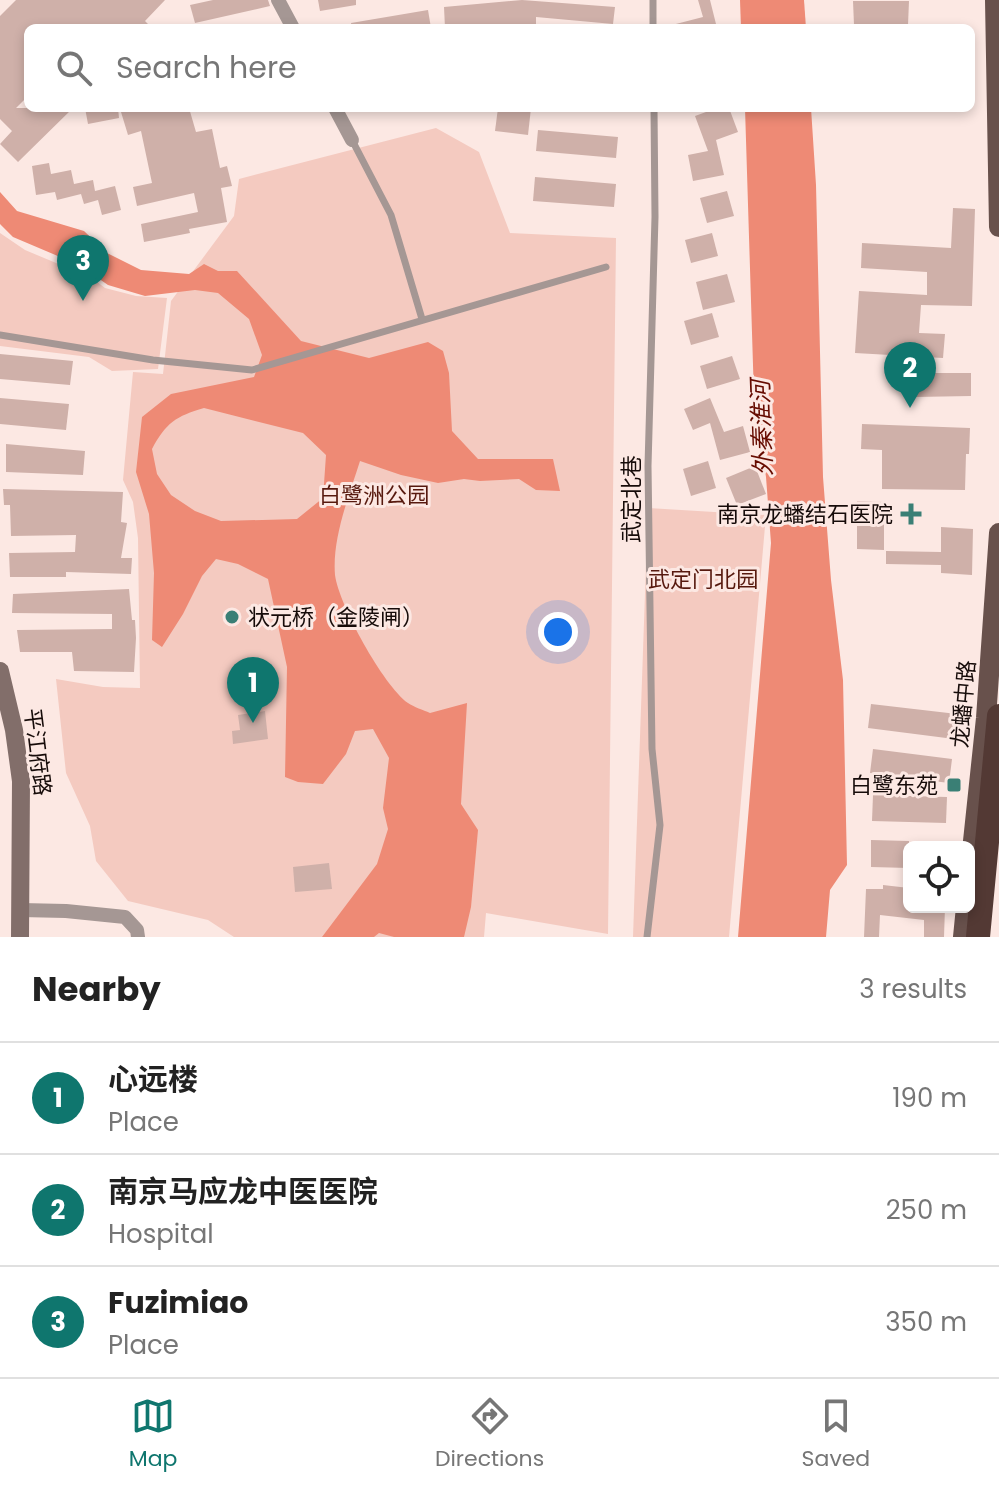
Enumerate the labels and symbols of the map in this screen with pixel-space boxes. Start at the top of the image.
pin: 3 [57,235,109,301]
pin: 2 [884,342,936,408]
water label: 外秦淮河 [743,375,780,477]
street label: 武定北巷 [616,455,647,543]
park label: 白鹭洲公园 [319,480,429,511]
place label: 南京龙蟠结石医院 [717,499,893,530]
marker: 南京龙蟠结石医院 [900,503,922,525]
park label: 武定门北园 [648,564,758,595]
place label: 状元桥（金陵闸） [248,602,424,633]
marker: 状元桥（金陵闸） [223,608,241,626]
your location [538,612,578,652]
pin: 1 [227,657,279,723]
street label: 龙蟠中路 [944,659,983,749]
street label: 平江府路 [17,706,58,798]
place label: 白鹭东苑 [850,770,938,801]
marker: 白鹭东苑 [945,776,963,794]

